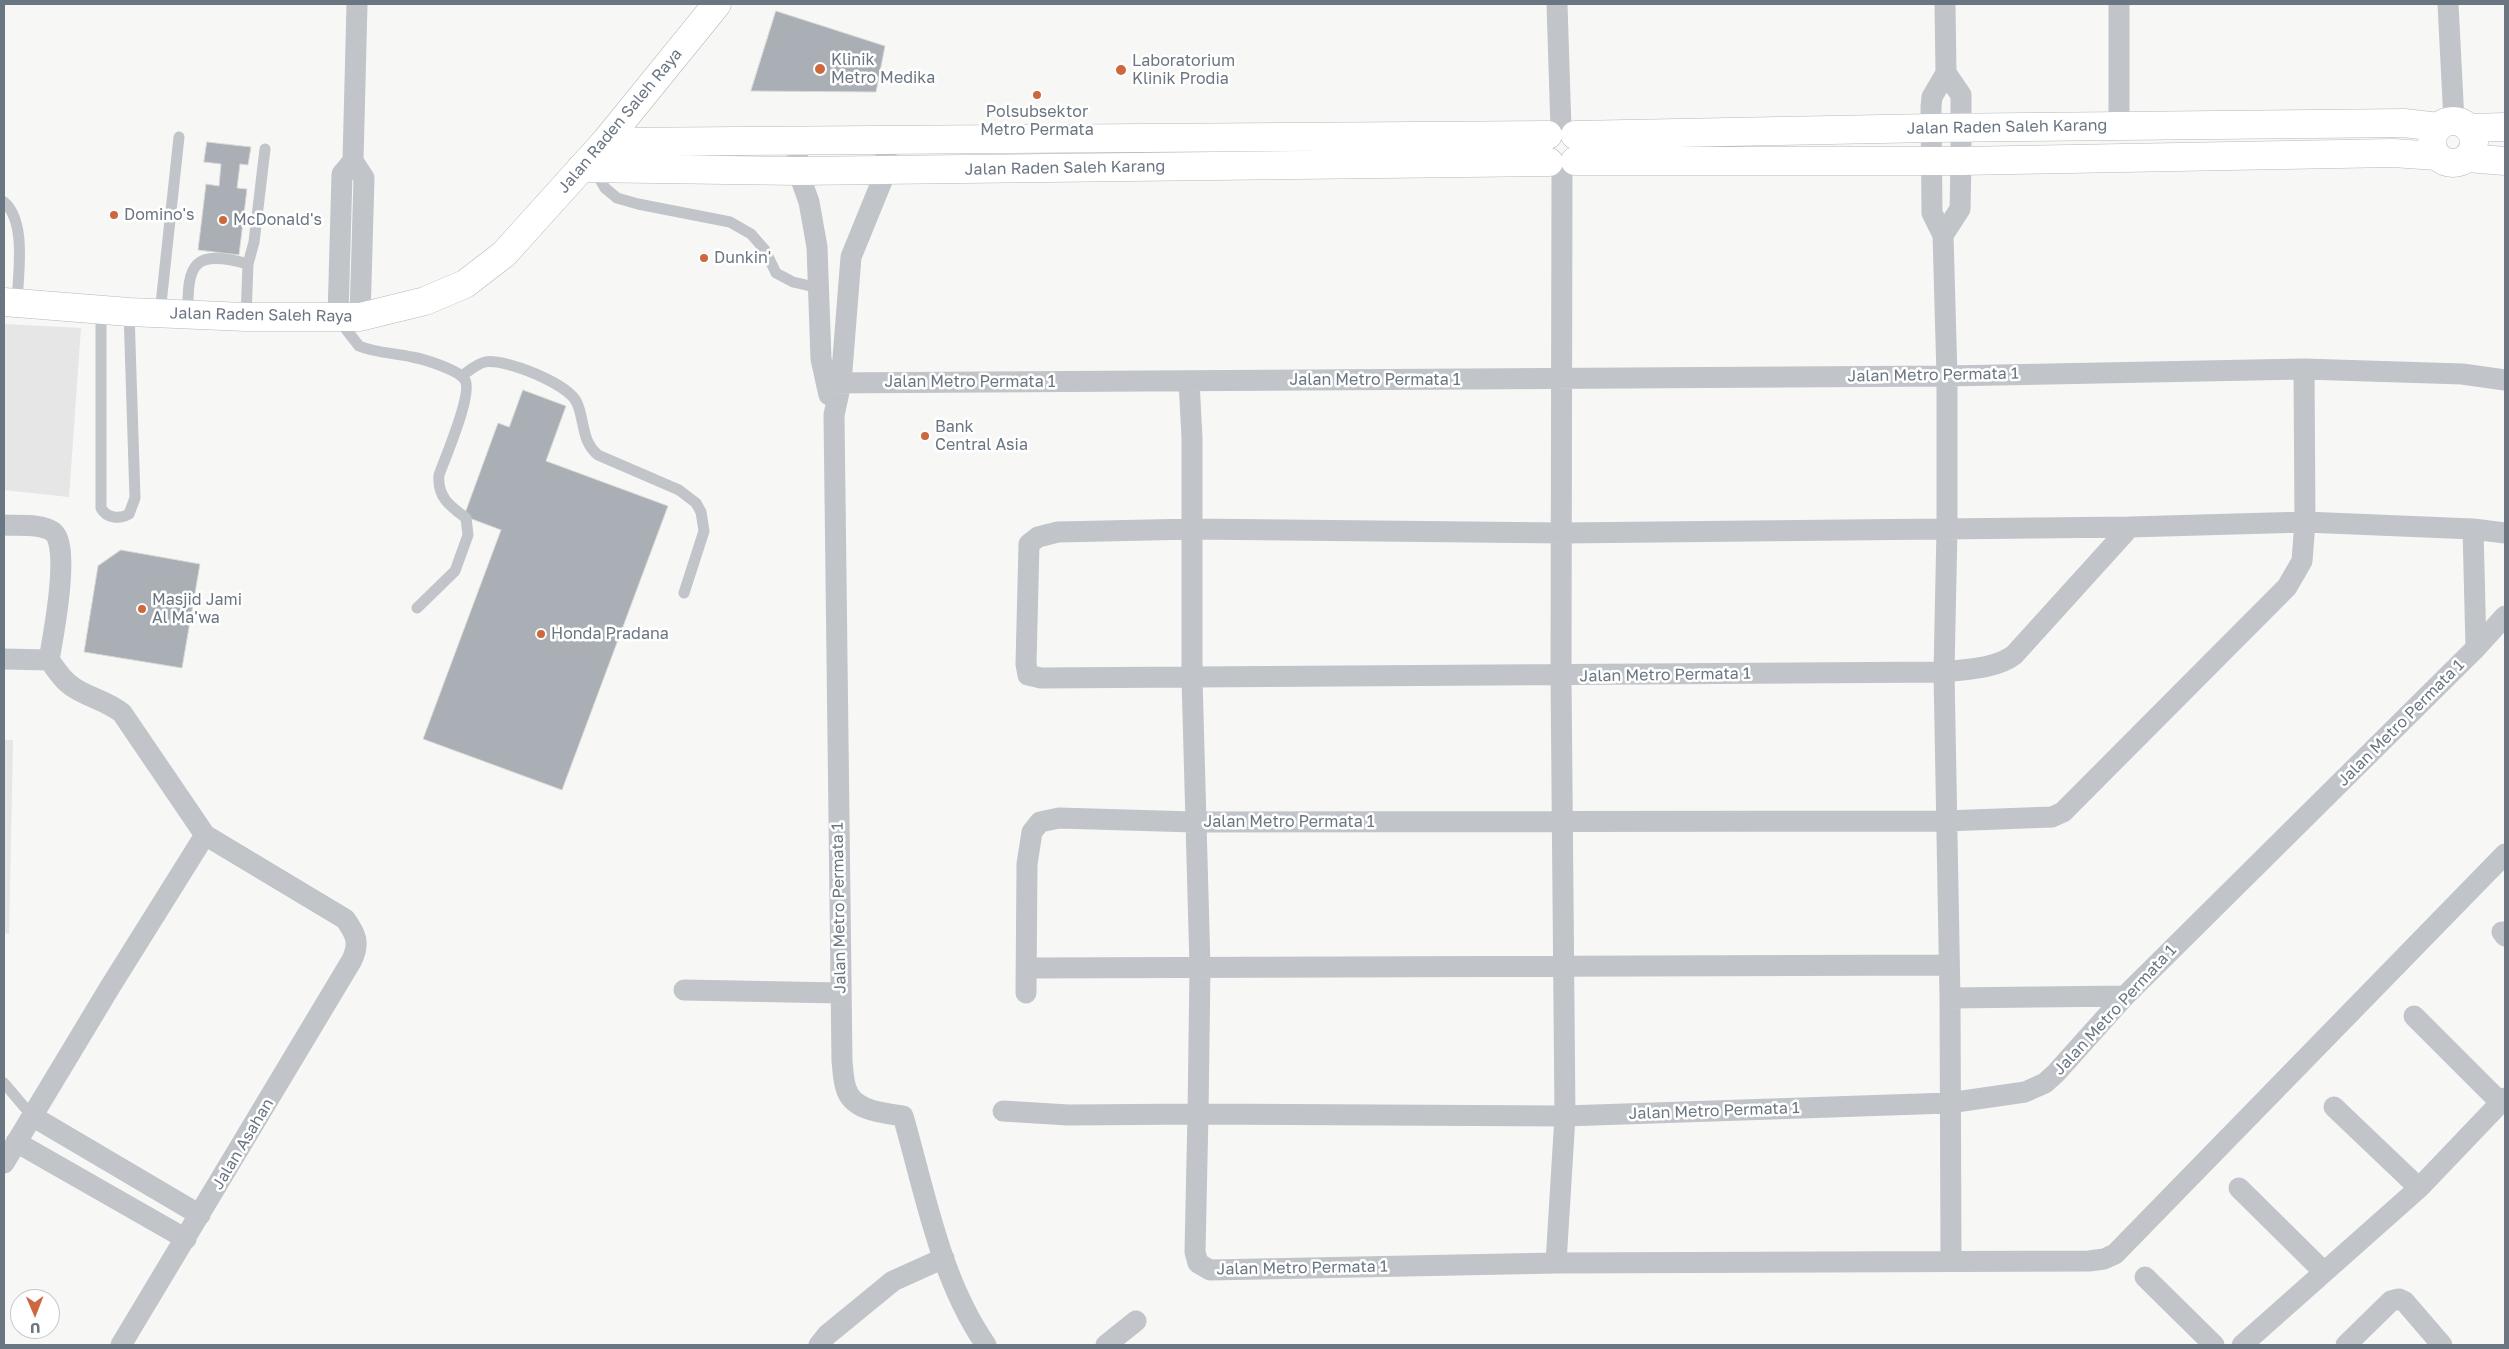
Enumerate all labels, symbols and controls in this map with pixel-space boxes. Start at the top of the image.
street label: Jalan Raden Saleh Raya [554,45,686,197]
place label: Klinik Metro Medika [831,50,935,88]
place label: Laboratorium Klinik Prodia [1132,51,1235,89]
marker: Klinik Metro Medika [813,62,827,76]
marker: Laboratorium Klinik Prodia [1114,63,1128,77]
marker: Polsubsektor Metro Permata [1031,89,1043,101]
place label: Polsubsektor Metro Permata [980,102,1094,140]
street label: Jalan Raden Saleh Karang [1906,116,2108,138]
street label: Jalan Raden Saleh Karang [964,157,1166,179]
place label: Domino's [124,205,195,225]
marker: Domino's [108,209,120,221]
place label: McDonald's [233,210,322,230]
marker: McDonald's [217,214,229,226]
place label: Dunkin' [714,248,771,268]
marker: Dunkin' [698,252,710,264]
street label: Jalan Raden Saleh Raya [169,304,353,326]
street label: Jalan Metro Permata 1 [1847,364,2019,386]
street label: Jalan Metro Permata 1 [1289,370,1461,390]
street label: Jalan Metro Permata 1 [884,372,1056,392]
place label: Bank Central Asia [935,417,1028,455]
marker: Bank Central Asia [919,430,931,442]
place label: Masjid Jami Al Ma'wa [152,590,242,628]
marker: Masjid Jami Al Ma'wa [136,603,148,615]
place label: Honda Pradana [551,624,669,644]
marker: Honda Pradana [535,628,547,640]
street label: Jalan Metro Permata 1 [2334,656,2468,790]
street label: Jalan Metro Permata 1 [1579,664,1751,686]
street label: Jalan Metro Permata 1 [1203,812,1375,832]
street label: Jalan Metro Permata 1 [828,822,850,994]
street label: Jalan Metro Permata 1 [2050,941,2180,1079]
street label: Jalan Asahan [208,1095,278,1193]
street label: Jalan Metro Permata 1 [1628,1098,1800,1124]
street label: Jalan Metro Permata 1 [1216,1257,1388,1279]
north arrow [10,1289,60,1339]
text: U [30,1320,41,1337]

